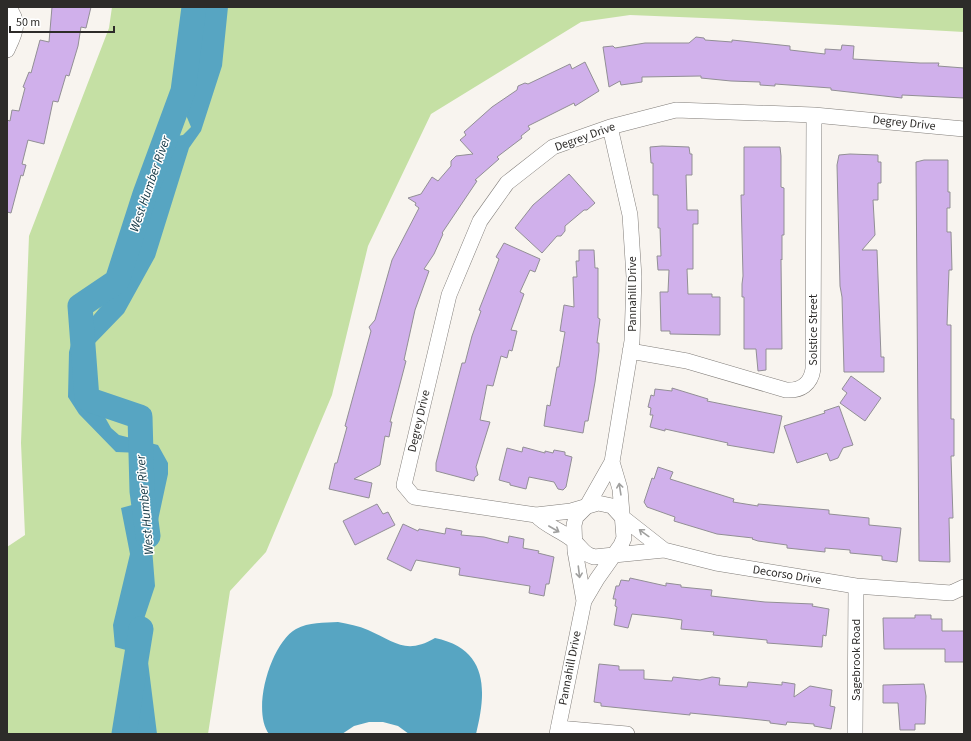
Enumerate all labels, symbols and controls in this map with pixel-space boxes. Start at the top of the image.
scale bar [10,8,114,34]
text: 50 m [16,14,40,31]
street label: Degrey Drive [872,111,936,135]
street label: Degrey Drive [552,118,618,156]
water label: West Humber River [125,133,175,234]
street label: Pannahill Drive [624,256,641,332]
street label: Solstice Street [805,294,822,366]
street label: Degrey Drive [404,388,434,454]
water label: West Humber River [132,454,158,556]
one-way arrow [615,483,623,496]
one-way arrow [548,526,560,534]
one-way arrow [638,529,649,537]
street label: Decorso Drive [752,561,823,589]
one-way arrow [575,565,583,578]
street label: Sagebrook Road [848,619,865,701]
street label: Pannahill Drive [554,629,586,707]

